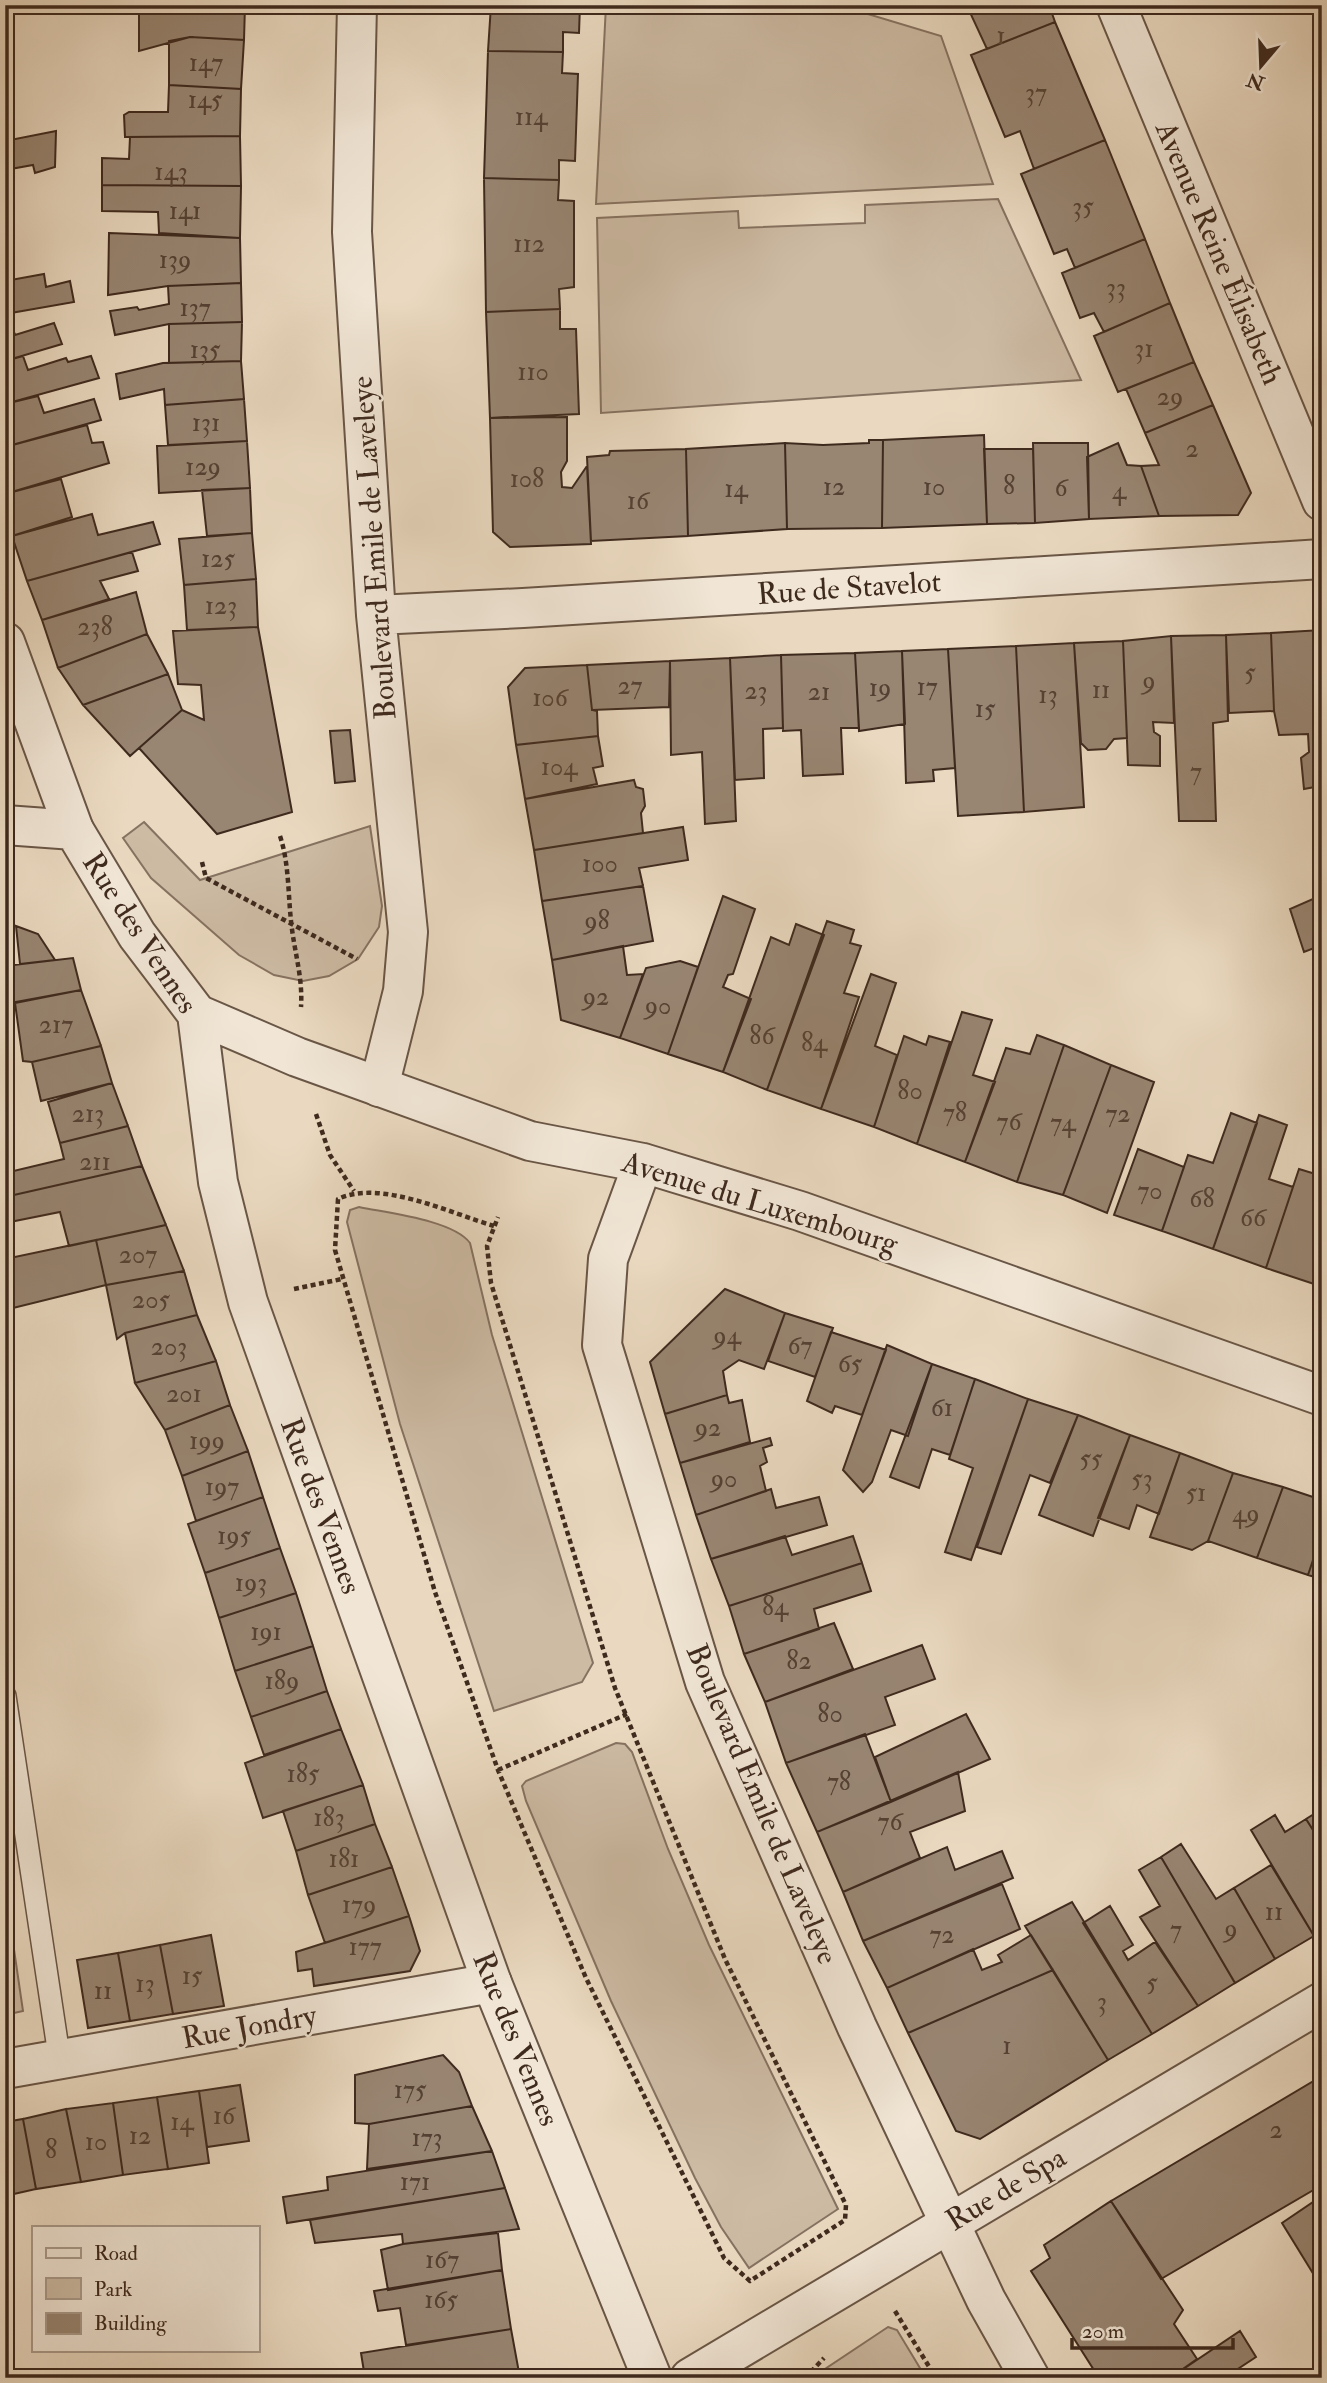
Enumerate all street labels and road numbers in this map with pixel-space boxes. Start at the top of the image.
street label: Avenue Reine Élisabeth [1147,115,1292,390]
street label: Boulevard Emile de Laveleye [344,375,404,721]
street label: Rue de Stavelot [756,563,943,613]
street label: Rue des Vennes [74,846,206,1020]
street label: Avenue du Luxembourg [617,1143,903,1263]
street label: Rue des Vennes [272,1413,370,1599]
street label: Boulevard Emile de Laveleye [678,1638,846,1970]
street label: Rue des Vennes [464,1947,568,2131]
street label: Rue Jondry [179,1997,320,2057]
street label: Rue de Spa [939,2138,1073,2239]

